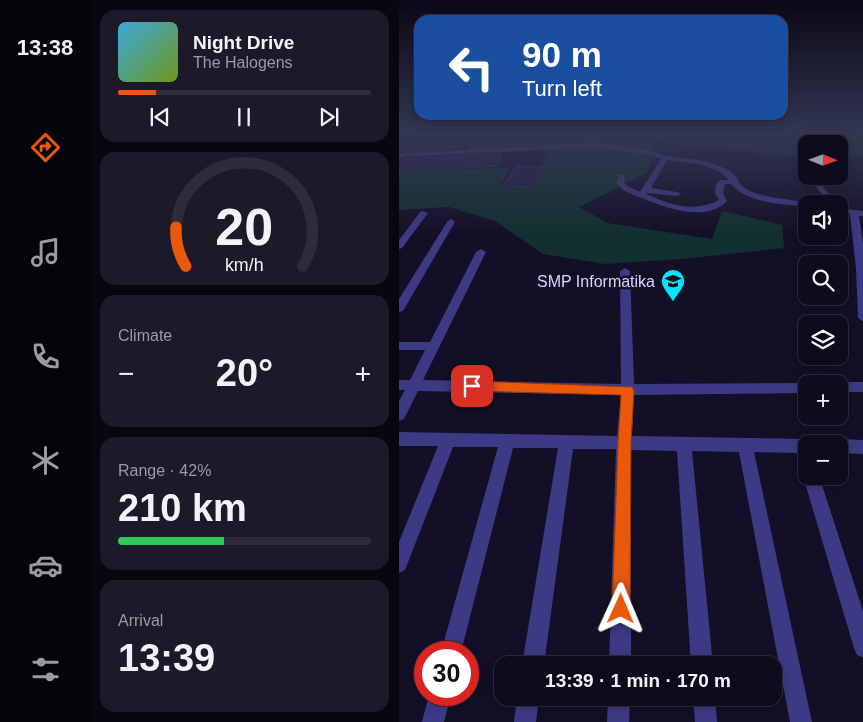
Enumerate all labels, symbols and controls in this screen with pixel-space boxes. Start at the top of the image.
text: Night Drive [193,32,294,53]
text: 13:38 [17,35,73,60]
icon: left [439,35,504,100]
text: 90 m [522,35,602,74]
text: The Halogens [193,54,293,71]
text: Turn left [522,76,602,101]
icon: previous [146,103,174,131]
icon: pause [230,103,258,131]
icon: next [315,103,343,131]
icon: directions [28,130,63,165]
north arrow [798,135,848,185]
map controls [798,135,848,485]
button: sound [798,195,848,245]
text: 20 [216,198,273,256]
icon: music [28,235,63,270]
text: km/h [225,255,264,275]
button: search [798,255,848,305]
school or university icon: SMP Informatika [660,268,686,302]
place label: SMP Informatika [537,273,655,290]
button: layers [798,315,848,365]
text: Climate [118,327,172,344]
icon: phone [28,339,63,374]
text: 20° [216,352,273,394]
text: − [118,358,134,389]
text: + [355,358,371,389]
pin [451,365,493,407]
icon: arrive [458,372,486,400]
button: + [798,375,848,425]
button: − [798,435,848,485]
icon: climate [28,443,63,478]
text: Range · 42% [118,462,211,479]
text: 210 km [118,487,247,529]
icon: car [28,548,63,583]
position arrow [594,582,646,634]
text: Arrival [118,612,163,629]
text: 13:39 [118,637,215,679]
speed limit sign: 30 [414,641,479,706]
icon: filters [28,652,63,687]
text: 13:39 · 1 min · 170 m [545,670,731,691]

